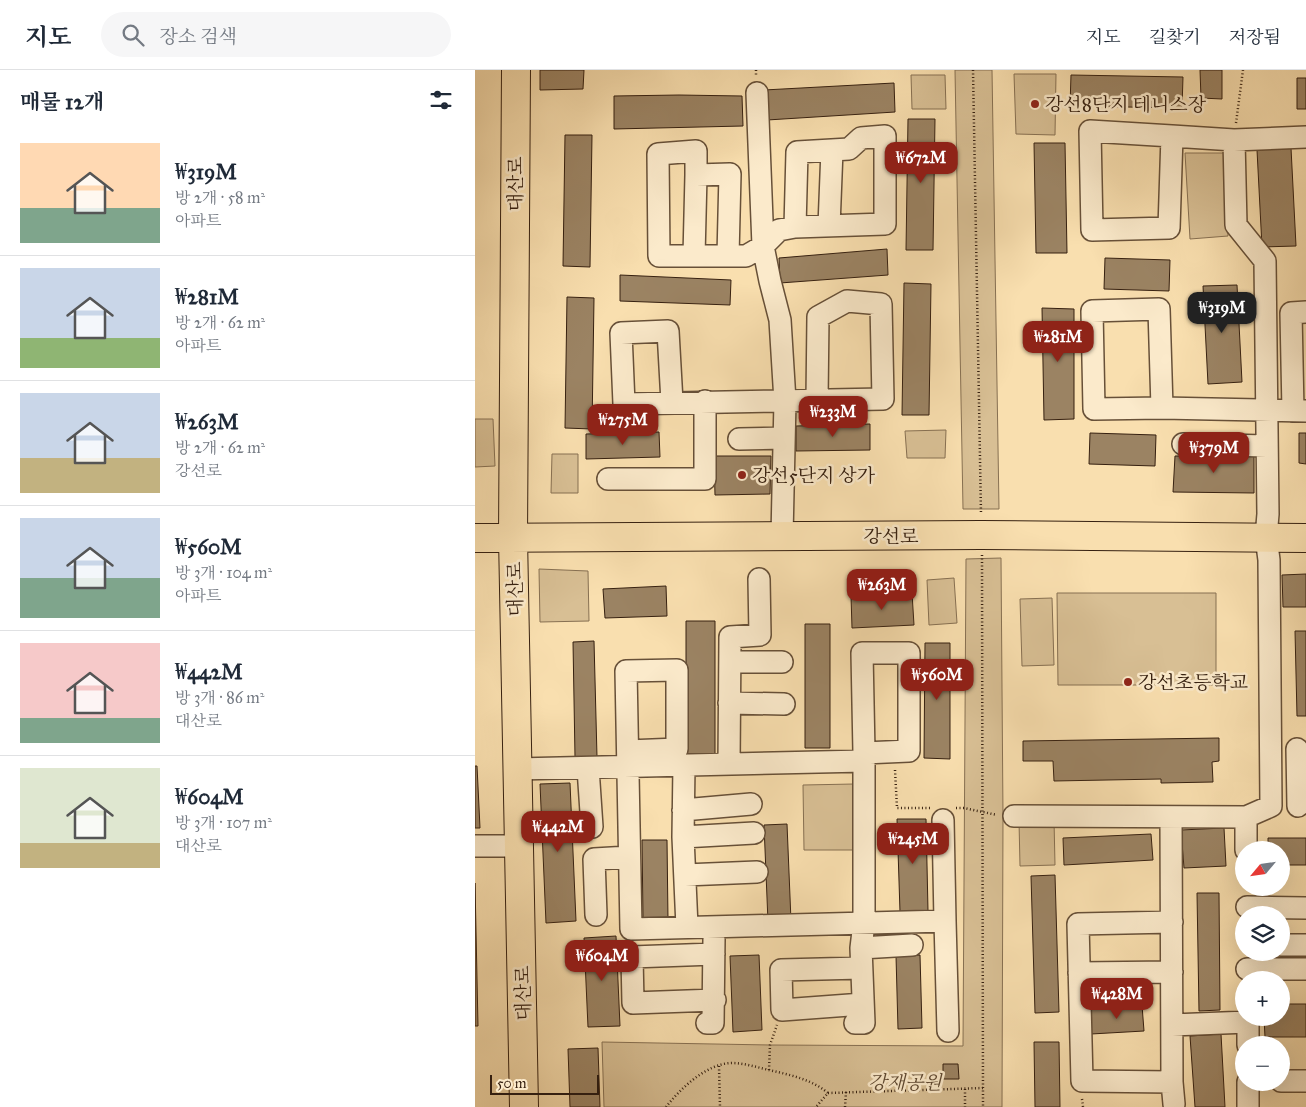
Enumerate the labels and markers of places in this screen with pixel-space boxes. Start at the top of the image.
place label: 강선8단지 테니스장 [1045,93,1207,116]
marker: 강선8단지 테니스장 [1029,98,1041,110]
pin: ₩672M [886,142,956,184]
pin: ₩319M [1187,292,1257,334]
pin: ₩281M [1023,320,1093,363]
pin: ₩233M [798,396,868,438]
pin: ₩275M [588,404,658,446]
pin: ₩379M [1179,432,1249,474]
place label: 강선5단지 상가 [752,464,876,487]
marker: 강선5단지 상가 [736,469,748,481]
pin: ₩263M [847,568,917,611]
pin: ₩560M [902,658,972,701]
place label: 강선초등학교 [1138,671,1248,694]
marker: 강선초등학교 [1122,676,1134,688]
pin: ₩442M [523,810,593,853]
pin: ₩245M [878,822,948,865]
pin: ₩604M [567,940,637,982]
pin: ₩428M [1082,978,1152,1020]

